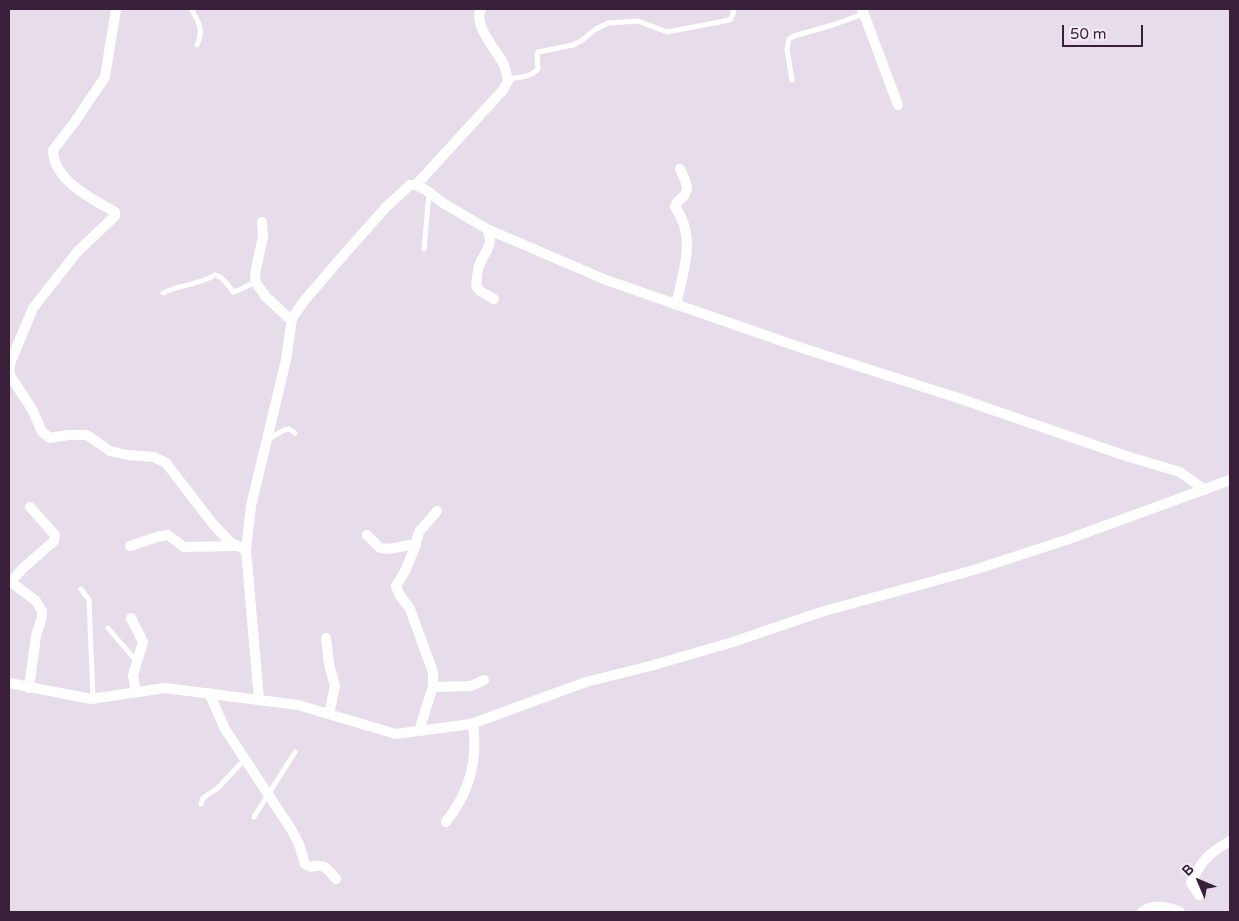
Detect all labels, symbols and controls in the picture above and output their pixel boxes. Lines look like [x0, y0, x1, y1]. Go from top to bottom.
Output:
scale bar [1064, 15, 1145, 47]
text: 50 m [1070, 25, 1107, 43]
north arrow [1174, 856, 1224, 906]
text: B [1179, 861, 1197, 879]

